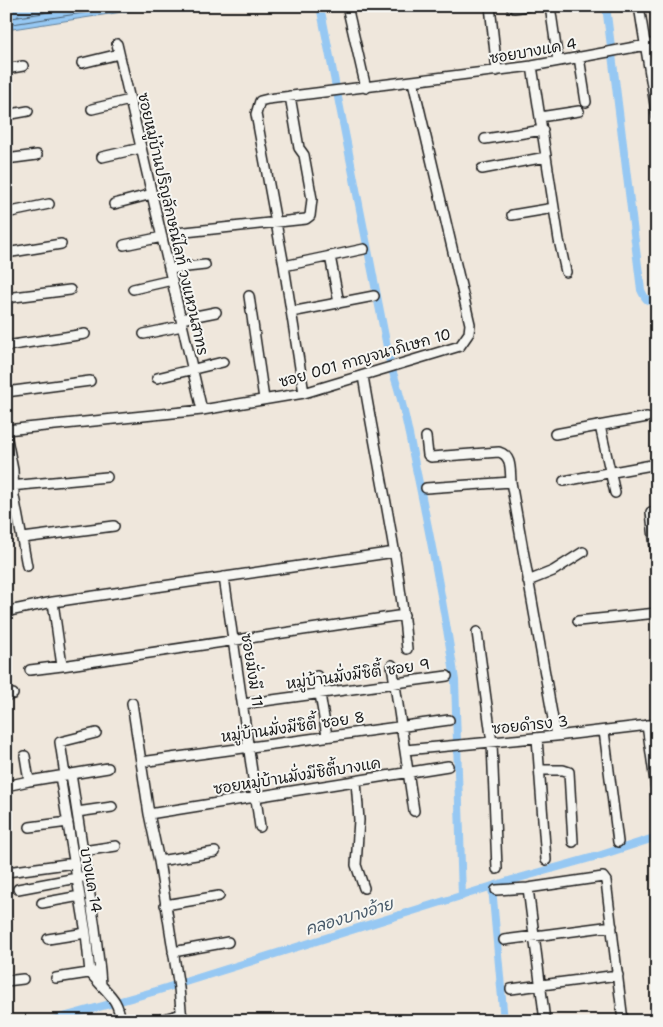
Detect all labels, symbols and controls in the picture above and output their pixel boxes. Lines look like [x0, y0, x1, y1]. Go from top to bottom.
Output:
street label: ซอยบางแค 4 [488, 33, 578, 69]
street label: ซอยหมู่บ้านปริญลักษณ์ไลท์ วงแหวนสาทร [132, 91, 213, 358]
street label: ซอย 001 กาญจนาภิเษก 10 [277, 324, 453, 392]
street label: ซอยมั่งมี 11 [236, 631, 271, 708]
street label: หมู่บ้านมั่งมีซิตี้ ซอย 9 [284, 650, 431, 695]
street label: หมู่บ้านมั่งมีซิตี้ ซอย 8 [219, 703, 366, 748]
street label: ซอยดำรง 3 [491, 711, 569, 739]
street label: ซอยหมู่บ้านมั่งมีซิตี้บางแค [211, 749, 382, 800]
street label: บางแค 14 [75, 846, 107, 914]
water label: คลองบางอ้าย [303, 893, 397, 940]

